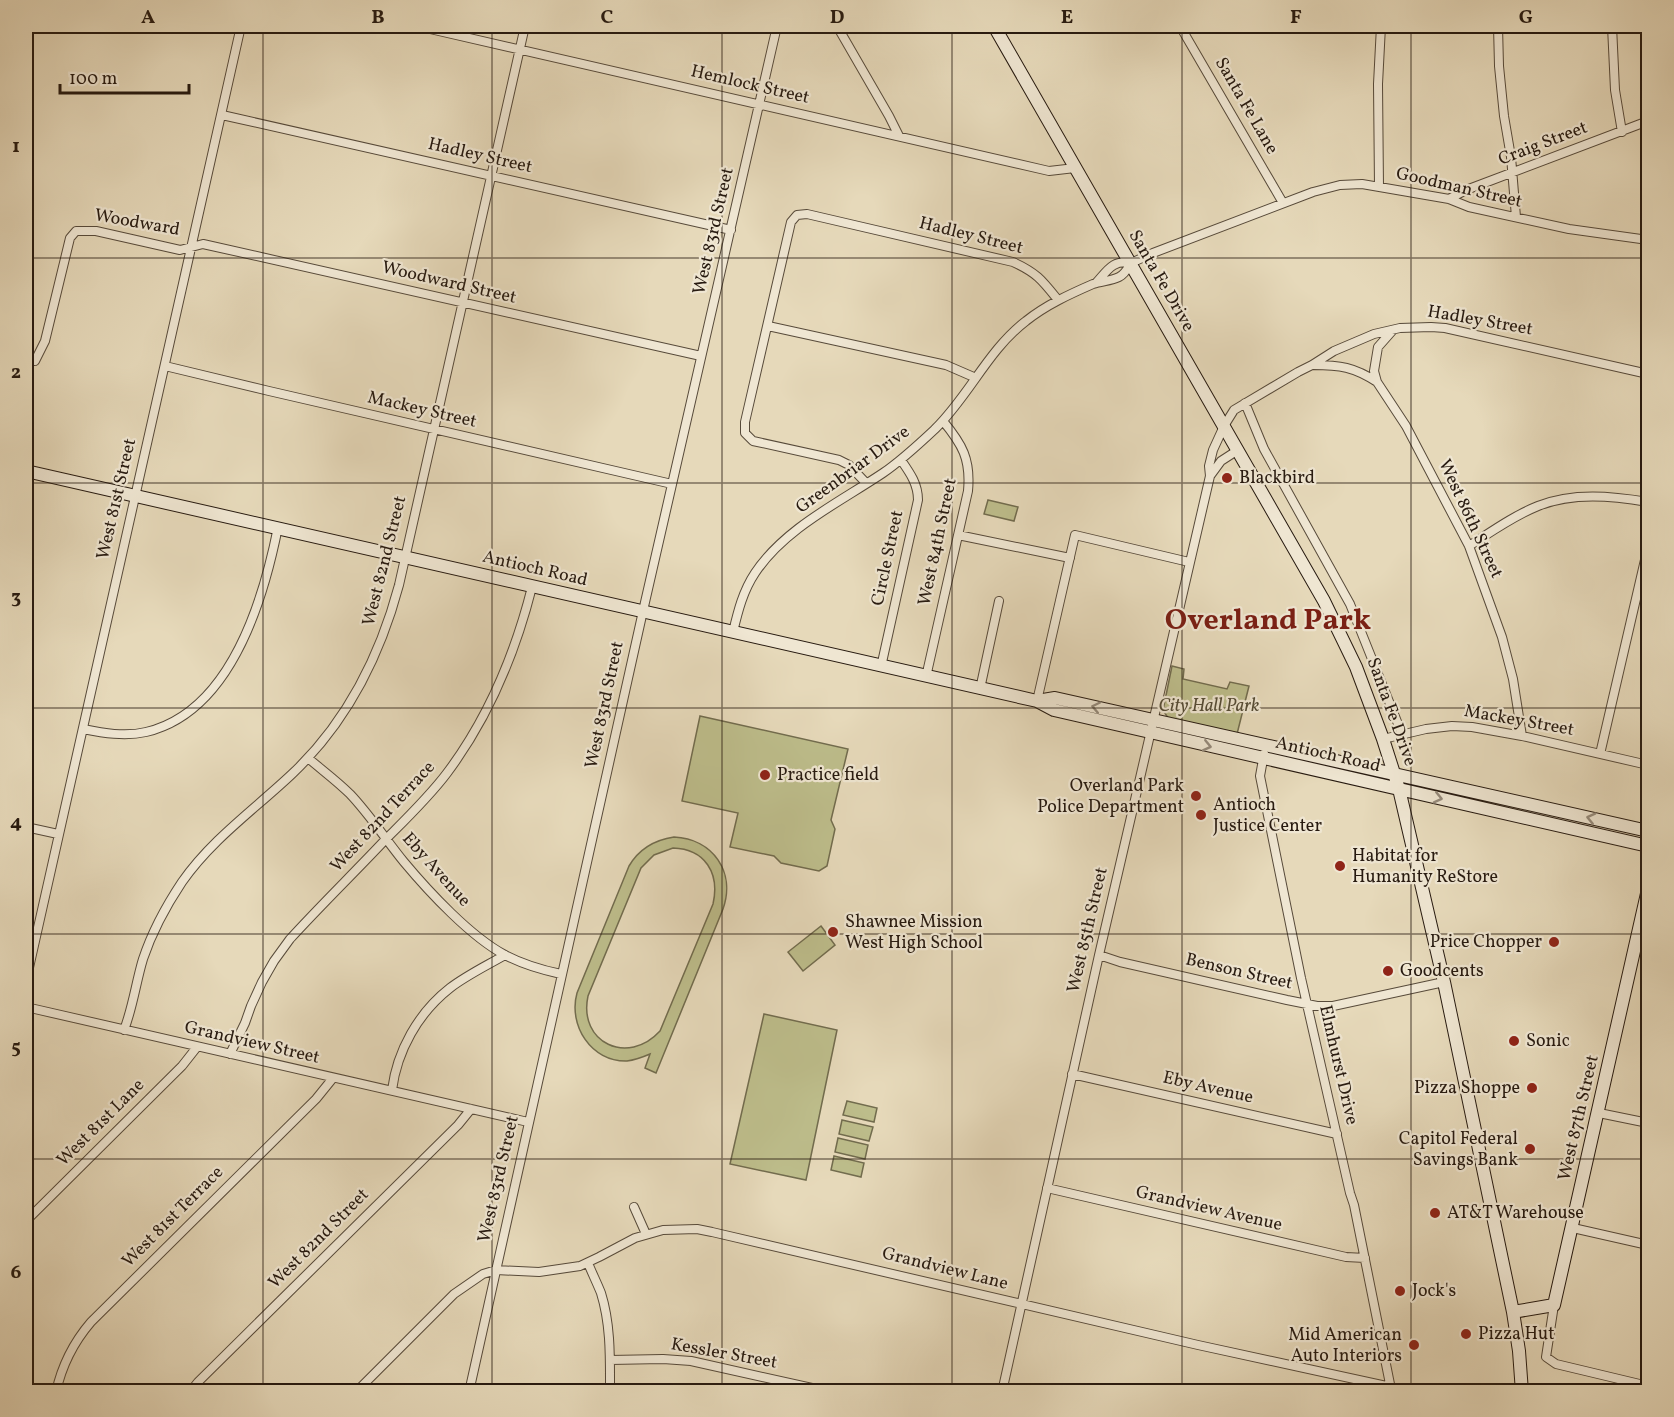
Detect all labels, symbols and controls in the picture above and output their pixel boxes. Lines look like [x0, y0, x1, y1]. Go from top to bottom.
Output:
text: A [141, 4, 155, 32]
text: B [371, 4, 385, 32]
text: C [601, 4, 614, 32]
text: D [830, 4, 844, 32]
text: E [1061, 4, 1073, 32]
text: F [1290, 4, 1302, 32]
text: G [1519, 4, 1533, 32]
street label: Santa Fe Lane [1208, 53, 1284, 159]
scale bar [60, 57, 189, 95]
street label: Hemlock Street [688, 59, 812, 111]
text: 100 m [69, 67, 118, 92]
street label: Craig Street [1495, 116, 1591, 172]
street label: Hadley Street [425, 132, 535, 180]
text: 1 [12, 133, 20, 161]
street label: Goodman Street [1393, 161, 1525, 215]
street label: West 83rd Street [687, 165, 741, 297]
street label: Woodward [92, 203, 182, 243]
street label: Hadley Street [916, 211, 1026, 261]
street label: Santa Fe Drive [1122, 225, 1200, 337]
street label: Woodward Street [379, 255, 519, 311]
street label: Hadley Street [1425, 299, 1535, 343]
text: 2 [11, 359, 21, 387]
street label: Mackey Street [365, 385, 479, 435]
street label: Greenbriar Drive [791, 420, 915, 520]
street label: West 81st Street [91, 436, 143, 562]
street label: West 86th Street [1431, 455, 1509, 583]
place label: Blackbird [1239, 466, 1315, 491]
marker: Blackbird [1220, 471, 1234, 485]
street label: West 84th Street [912, 476, 964, 608]
street label: West 82nd Street [357, 493, 413, 629]
street label: Circle Street [866, 508, 910, 608]
street label: Antioch Road [480, 545, 590, 593]
text: 3 [11, 584, 21, 612]
district label: Overland Park [1165, 600, 1371, 642]
street label: West 83rd Street [579, 639, 631, 771]
street label: Santa Fe Drive [1360, 654, 1422, 770]
park label: City Hall Park [1159, 694, 1259, 719]
street label: Mackey Street [1462, 699, 1576, 743]
one-way arrow [1091, 701, 1101, 714]
street label: Antioch Road [1273, 731, 1383, 779]
one-way arrow [1202, 738, 1212, 751]
street label: West 82nd Terrace [325, 756, 441, 878]
place label: Practice field [777, 763, 879, 788]
marker: Practice field [758, 768, 772, 782]
place label: Overland Park Police Department [1037, 774, 1184, 820]
marker: Overland Park Police Department [1189, 789, 1203, 803]
one-way arrow [1433, 791, 1443, 804]
place label: Antioch Justice Center [1213, 793, 1322, 839]
marker: Antioch Justice Center [1194, 808, 1208, 822]
text: 4 [10, 809, 22, 837]
one-way arrow [1587, 813, 1597, 826]
street label: Eby Avenue [396, 827, 476, 913]
place label: Habitat for Humanity ReStore [1352, 844, 1498, 890]
marker: Habitat for Humanity ReStore [1333, 859, 1347, 873]
street label: West 85th Street [1061, 865, 1115, 995]
place label: Shawnee Mission West High School [845, 910, 983, 956]
marker: Shawnee Mission West High School [826, 925, 840, 939]
place label: Price Chopper [1430, 930, 1542, 955]
marker: Price Chopper [1547, 935, 1561, 949]
street label: Benson Street [1183, 948, 1295, 996]
place label: Goodcents [1400, 959, 1484, 984]
marker: Goodcents [1381, 964, 1395, 978]
street label: Elmhurst Drive [1312, 1003, 1364, 1127]
street label: Grandview Street [182, 1015, 322, 1071]
place label: Sonic [1526, 1029, 1570, 1054]
text: 5 [11, 1034, 21, 1062]
marker: Sonic [1507, 1034, 1521, 1048]
street label: West 87th Street [1552, 1053, 1606, 1183]
street label: Eby Avenue [1160, 1065, 1256, 1111]
street label: West 81st Lane [52, 1074, 150, 1172]
place label: Pizza Shoppe [1414, 1076, 1520, 1101]
marker: Pizza Shoppe [1525, 1081, 1539, 1095]
street label: West 83rd Street [472, 1113, 526, 1245]
place label: Capitol Federal Savings Bank [1399, 1127, 1518, 1173]
marker: Capitol Federal Savings Bank [1523, 1142, 1537, 1156]
street label: West 81st Terrace [117, 1161, 229, 1273]
street label: Grandview Avenue [1133, 1180, 1285, 1238]
street label: West 82nd Street [263, 1183, 375, 1295]
place label: AT&T Warehouse [1447, 1201, 1584, 1226]
marker: AT&T Warehouse [1428, 1206, 1442, 1220]
street label: Grandview Lane [879, 1241, 1011, 1297]
text: 6 [11, 1259, 22, 1287]
place label: Jock's [1412, 1279, 1456, 1304]
marker: Jock's [1393, 1284, 1407, 1298]
place label: Pizza Hut [1478, 1322, 1555, 1347]
place label: Mid American Auto Interiors [1288, 1323, 1402, 1369]
marker: Pizza Hut [1459, 1327, 1473, 1341]
street label: Kessler Street [669, 1332, 779, 1376]
marker: Mid American Auto Interiors [1407, 1338, 1421, 1352]

